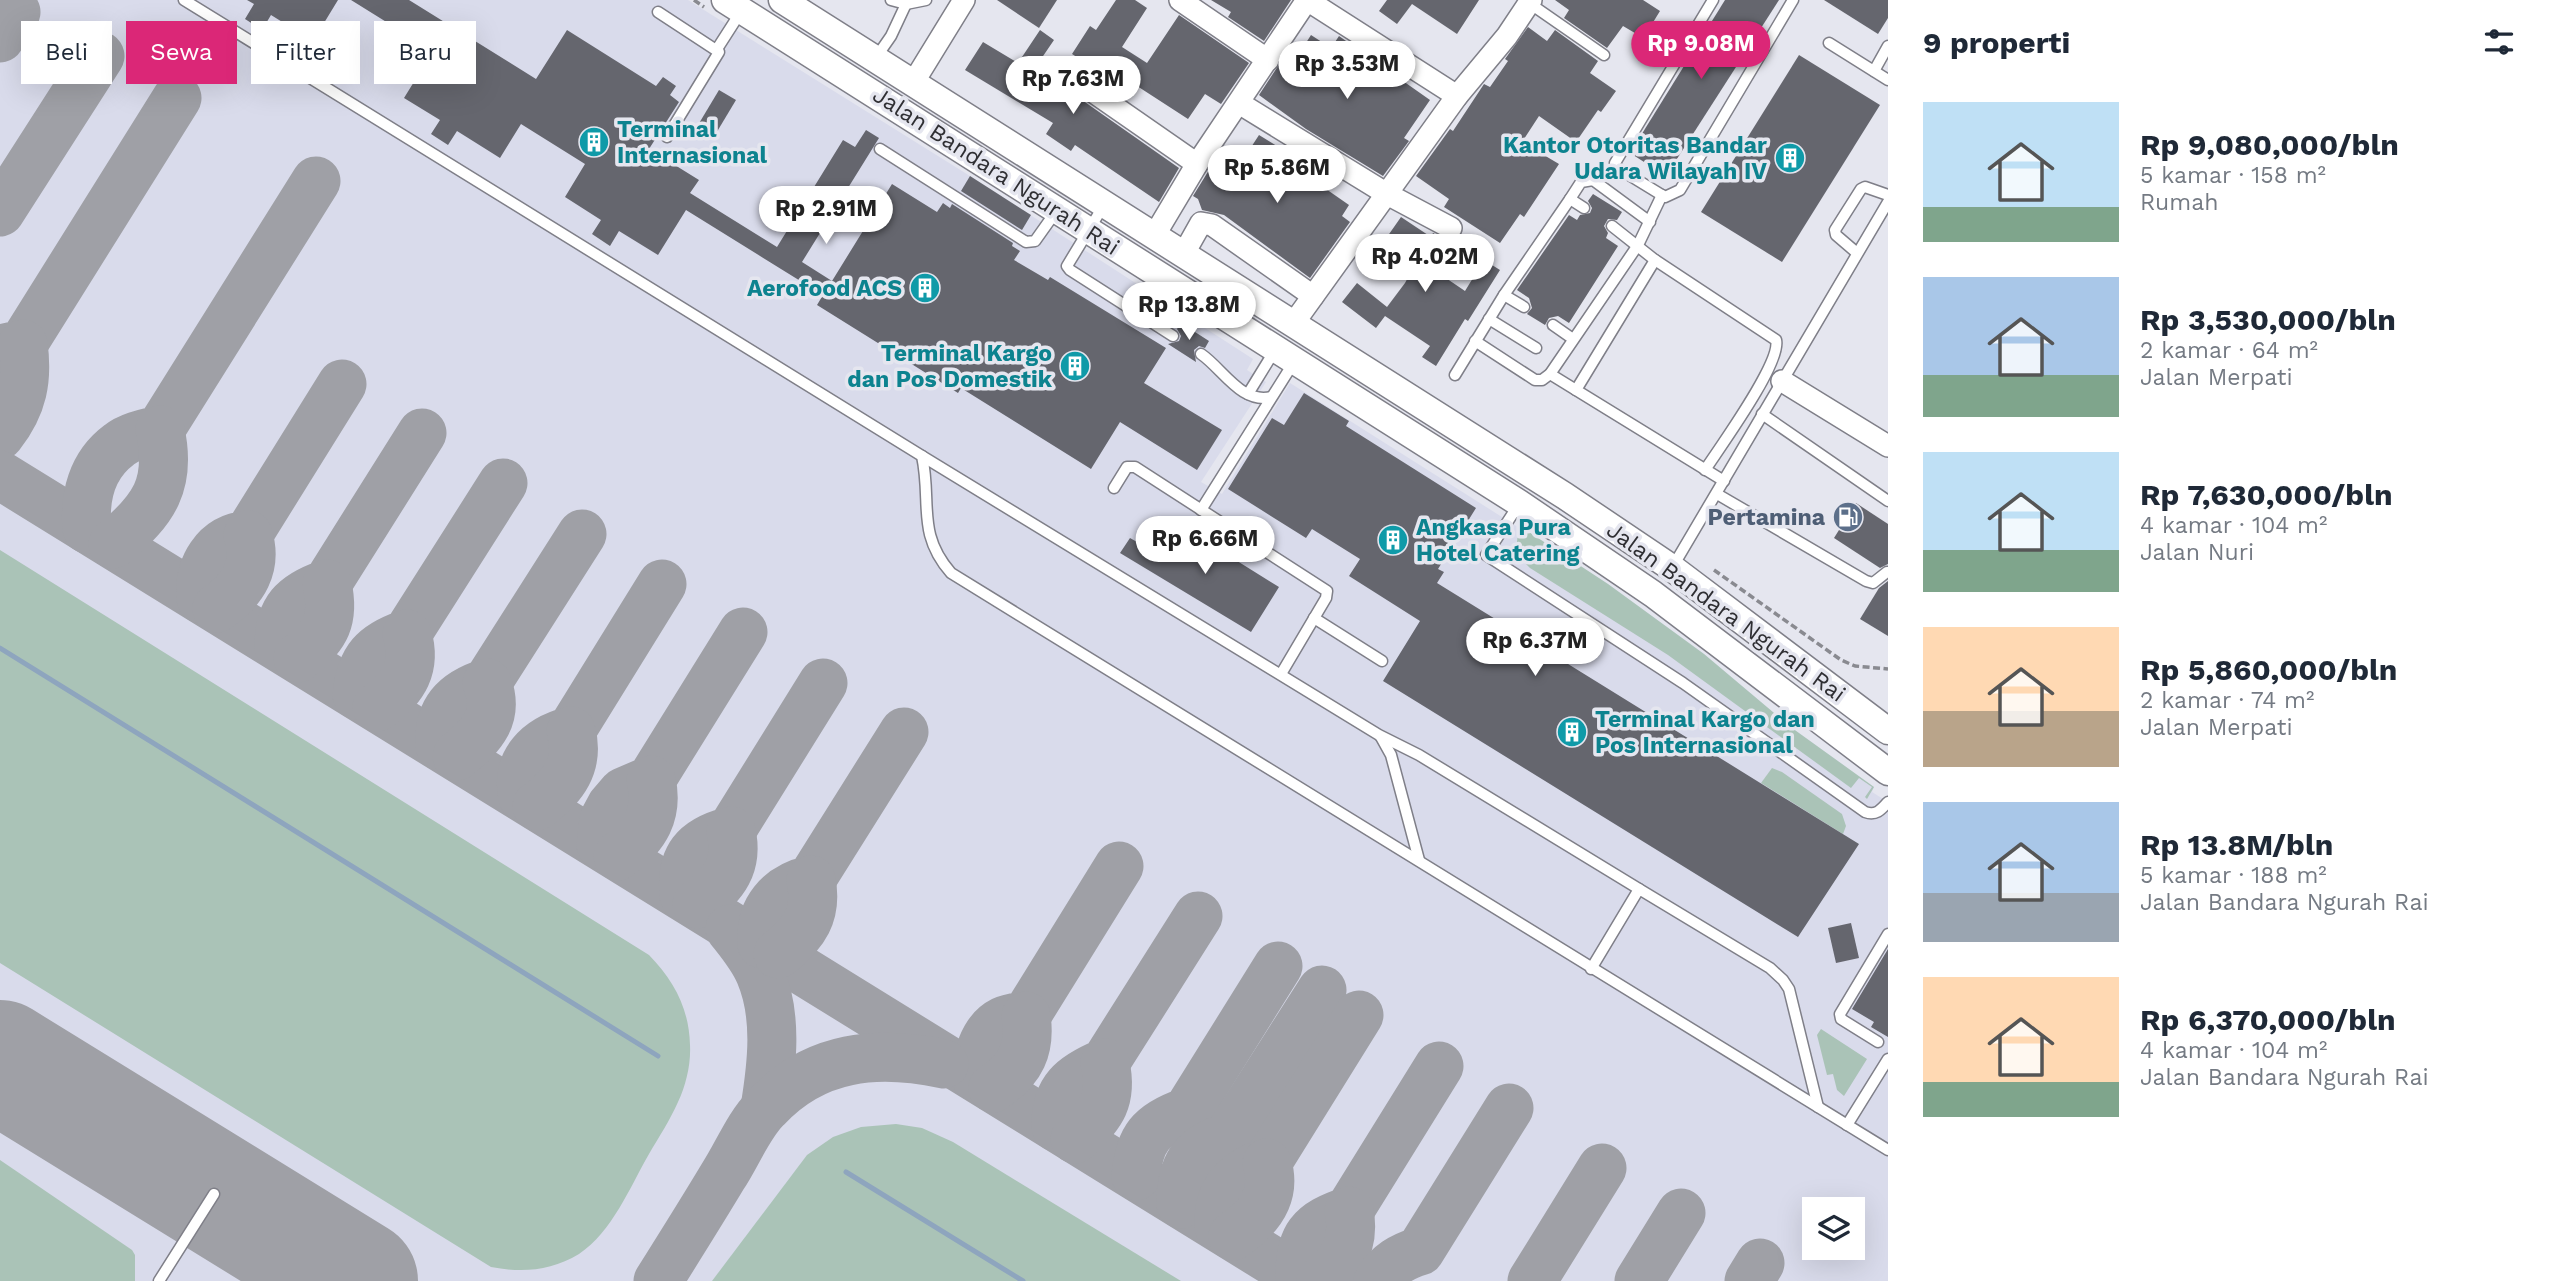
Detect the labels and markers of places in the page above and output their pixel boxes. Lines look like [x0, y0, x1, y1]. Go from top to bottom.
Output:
pin: Rp 9.08M [1629, 22, 1773, 81]
pin: Rp 3.53M [1275, 42, 1419, 101]
pin: Rp 7.63M [1001, 57, 1145, 116]
place label: Terminal Internasional [617, 116, 768, 169]
building icon: Terminal Internasional [577, 125, 611, 159]
place label: Kantor Otoritas Bandar Udara Wilayah IV [1503, 132, 1767, 185]
building icon: Kantor Otoritas Bandar Udara Wilayah IV [1773, 141, 1807, 175]
pin: Rp 5.86M [1205, 146, 1349, 205]
pin: Rp 2.91M [754, 187, 898, 246]
pin: Rp 4.02M [1353, 234, 1497, 294]
building icon: Aerofood ACS [908, 271, 942, 305]
place label: Aerofood ACS [747, 275, 902, 302]
pin: Rp 13.8M [1117, 282, 1261, 342]
place label: Terminal Kargo dan Pos Domestik [847, 340, 1053, 393]
building icon: Terminal Kargo dan Pos Domestik [1058, 349, 1092, 383]
fuel station icon: Pertamina [1831, 500, 1865, 534]
place label: Pertamina [1708, 504, 1826, 531]
place label: Angkasa Pura Hotel Catering [1416, 514, 1580, 567]
pin: Rp 6.66M [1133, 516, 1277, 576]
building icon: Angkasa Pura Hotel Catering [1376, 523, 1410, 557]
pin: Rp 6.37M [1463, 618, 1607, 678]
place label: Terminal Kargo dan Pos Internasional [1595, 706, 1815, 759]
building icon: Terminal Kargo dan Pos Internasional [1555, 715, 1589, 749]

